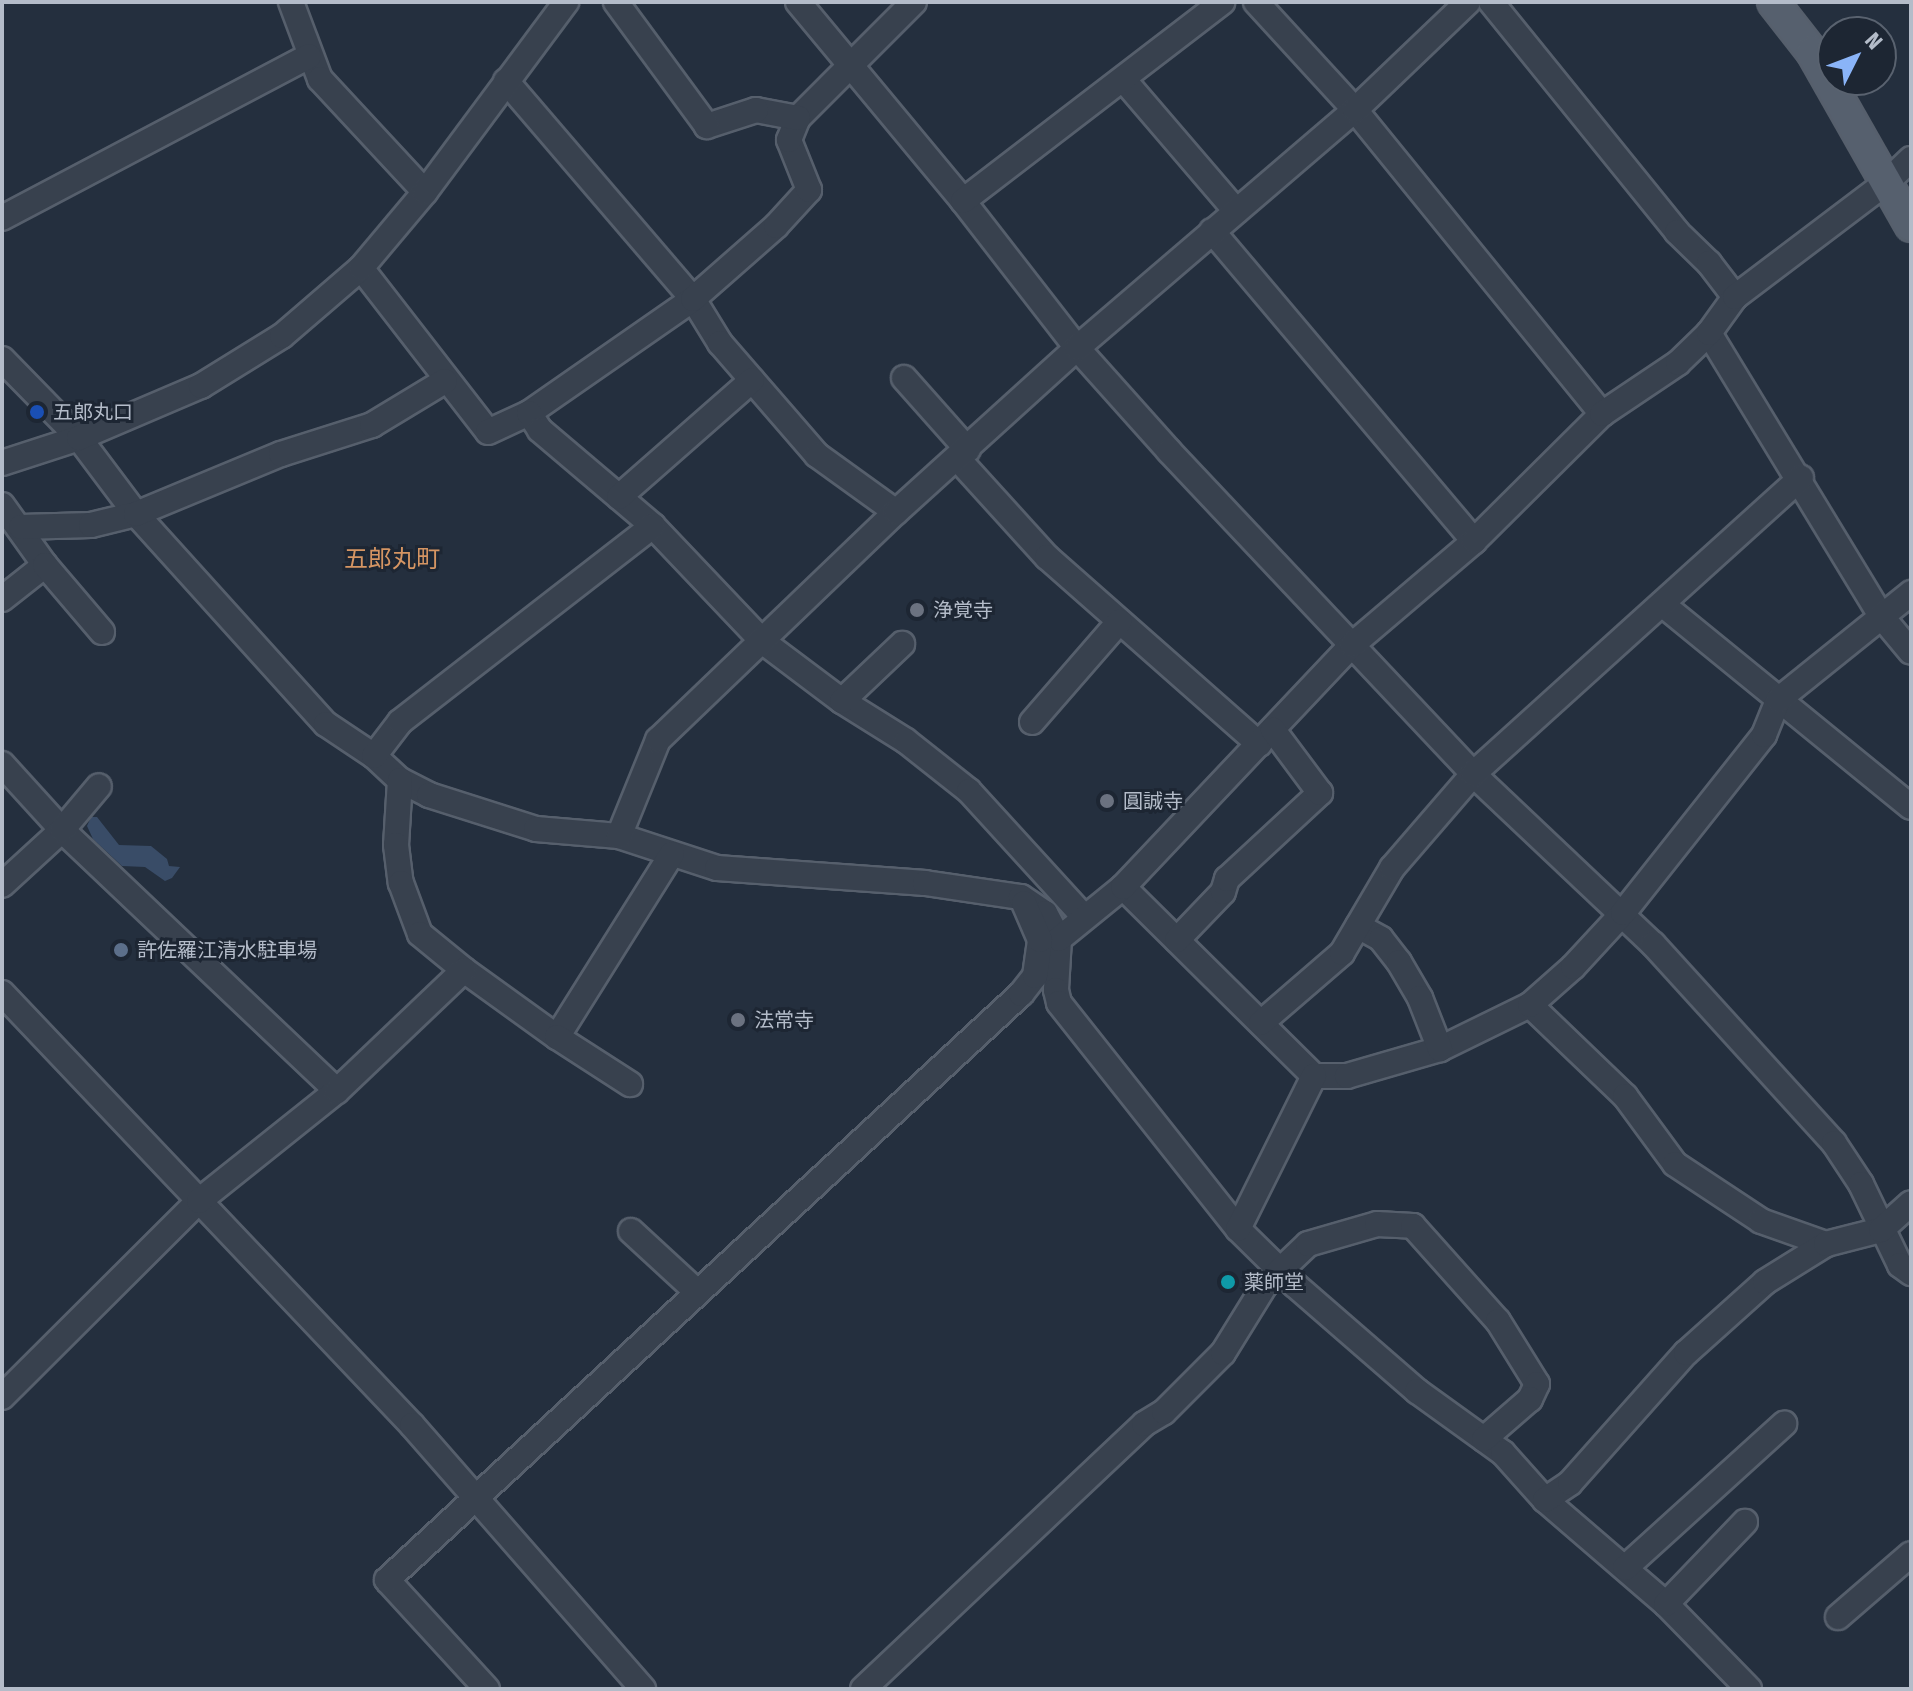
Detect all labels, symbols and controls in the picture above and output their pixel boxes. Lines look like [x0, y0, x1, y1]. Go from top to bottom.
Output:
north arrow [1817, 16, 1897, 96]
text: N [1859, 27, 1888, 55]
place label: 五郎丸口 [53, 400, 133, 424]
marker: 五郎丸口 [28, 403, 46, 421]
district label: 五郎丸町 [344, 546, 440, 574]
place label: 浄覚寺 [933, 598, 993, 622]
marker: 浄覚寺 [908, 601, 926, 619]
place label: 圓誠寺 [1123, 789, 1183, 813]
marker: 圓誠寺 [1098, 792, 1116, 810]
place label: 許佐羅江清水駐車場 [137, 938, 317, 962]
marker: 許佐羅江清水駐車場 [112, 941, 130, 959]
place label: 法常寺 [754, 1008, 814, 1032]
marker: 法常寺 [729, 1011, 747, 1029]
place label: 薬師堂 [1244, 1270, 1304, 1294]
marker: 薬師堂 [1219, 1273, 1237, 1291]

